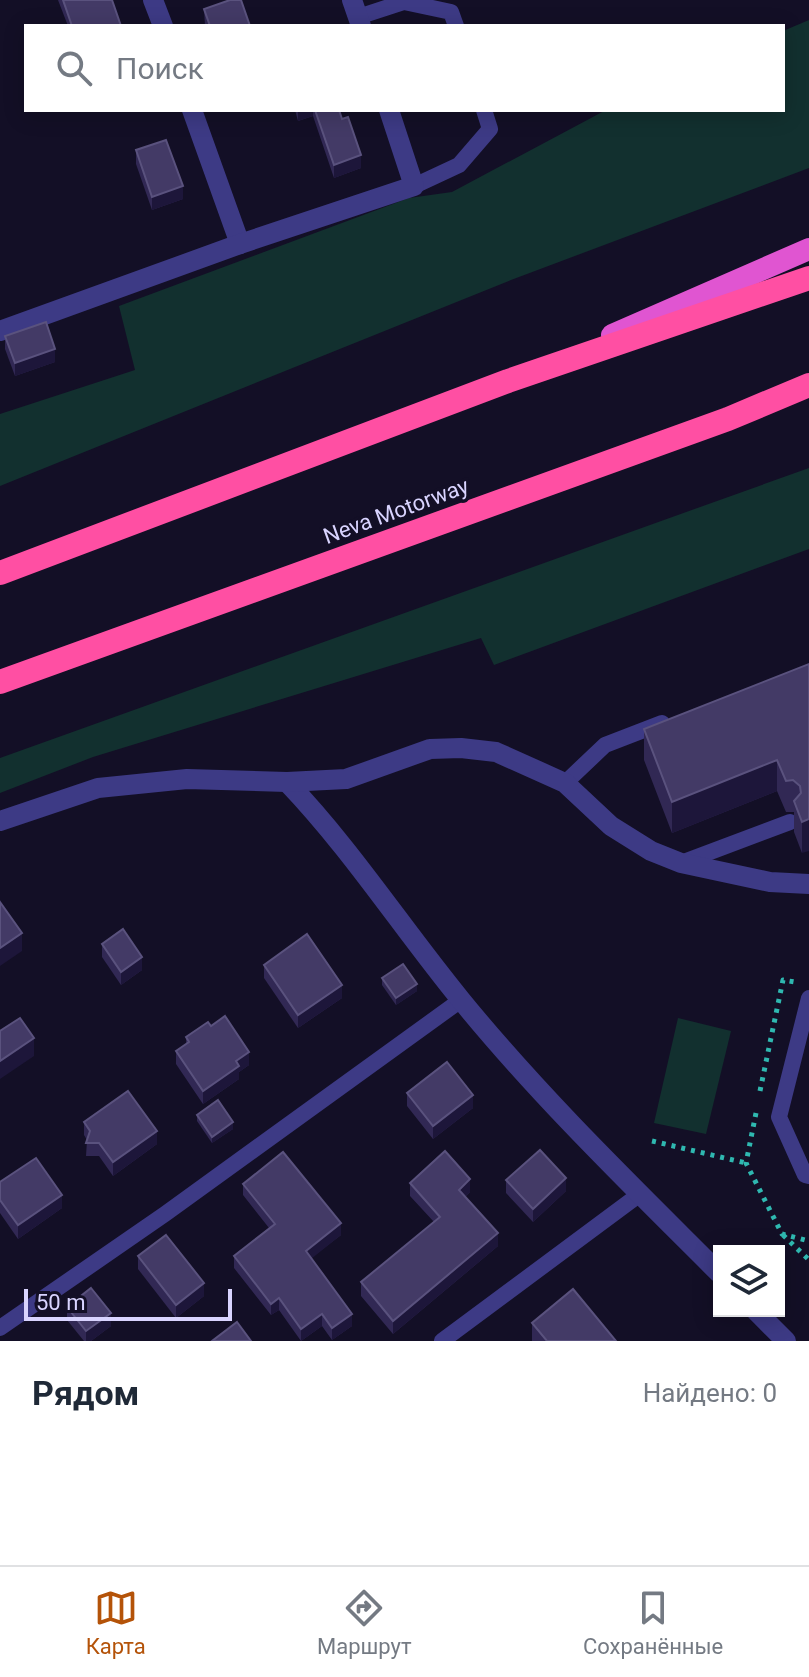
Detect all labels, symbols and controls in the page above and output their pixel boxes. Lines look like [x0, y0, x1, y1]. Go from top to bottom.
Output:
search box [24, 24, 785, 112]
icon: search [52, 46, 96, 90]
text: Поиск [116, 51, 204, 86]
street label: Neva Motorway [320, 473, 473, 549]
map controls [713, 1245, 785, 1317]
button: layers [713, 1245, 785, 1317]
scale bar [24, 1285, 232, 1321]
text: 50 m [36, 1290, 85, 1315]
text: Рядом [32, 1373, 139, 1413]
text: Найдено: 0 [643, 1378, 777, 1408]
tab: Карта [86, 1586, 146, 1659]
tab: Маршрут [317, 1586, 412, 1659]
tab: Сохранённые [583, 1586, 723, 1659]

